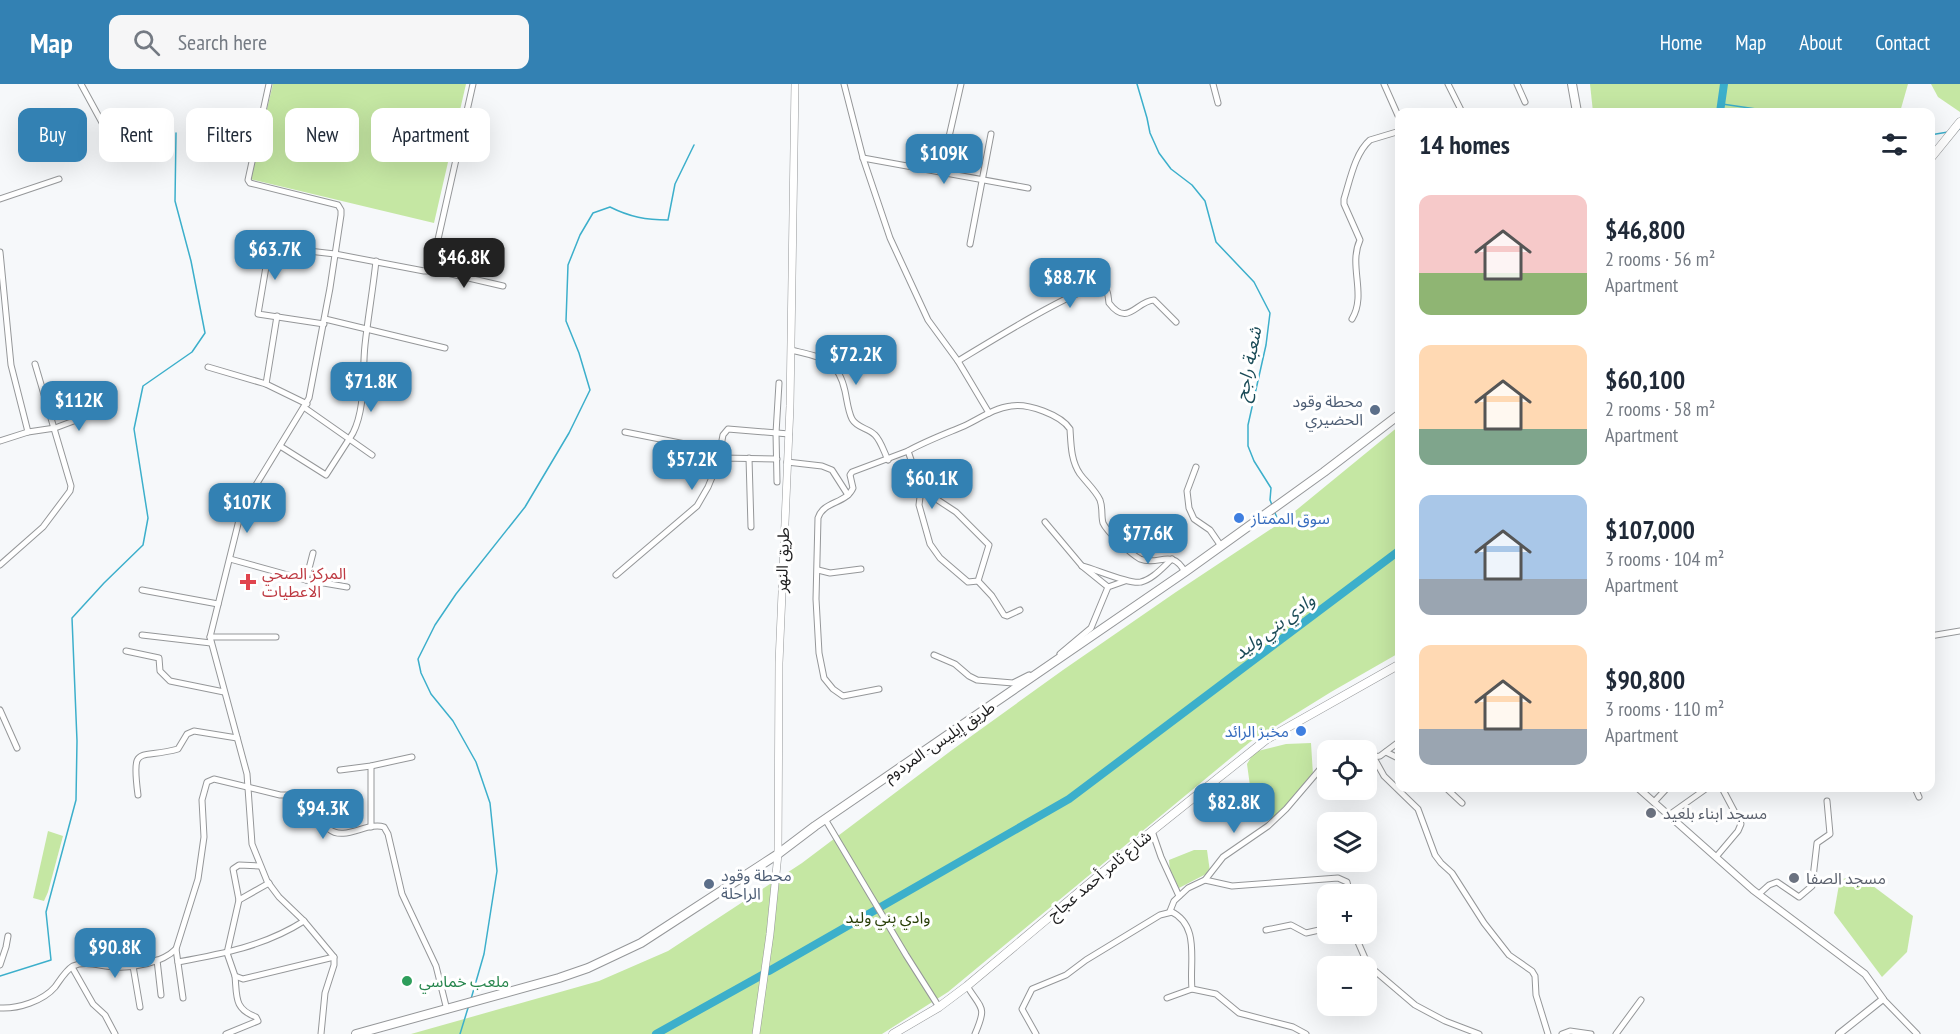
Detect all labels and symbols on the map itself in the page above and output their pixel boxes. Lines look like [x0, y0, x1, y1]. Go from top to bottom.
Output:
pin: $109K [902, 134, 986, 185]
pin: $63.7K [226, 230, 324, 281]
pin: $46.8K [415, 238, 513, 289]
pin: $88.7K [1021, 258, 1119, 309]
water label: شعبة راجح [1229, 324, 1270, 405]
pin: $72.2K [807, 335, 905, 386]
pin: $71.8K [322, 362, 420, 413]
pin: $112K [37, 381, 121, 432]
place label: محطة وقود الحضيري [1292, 391, 1363, 432]
marker: محطة وقود الحضيري [1368, 403, 1382, 417]
pin: $57.2K [643, 440, 741, 491]
pin: $60.1K [883, 459, 981, 510]
pin: $107K [205, 483, 289, 534]
place label: سوق الممتاز [1250, 508, 1330, 528]
marker: سوق الممتاز [1232, 511, 1246, 525]
pin: $77.6K [1099, 514, 1197, 565]
street label: طريق النهر [771, 527, 794, 594]
place label: المركز الصحي الاعطيات [262, 563, 346, 601]
marker: المركز الصحي الاعطيات [239, 573, 257, 591]
water label: وادي بني وليد [1229, 588, 1321, 666]
street label: طريق إيليس- المردوم [880, 696, 1000, 788]
place label: مخبز الرائد [1225, 721, 1289, 741]
marker: مخبز الرائد [1294, 724, 1308, 738]
pin: $82.8K [1185, 783, 1283, 834]
pin: $94.3K [274, 789, 372, 840]
place label: مسجد ابناء بلعيد [1663, 803, 1767, 823]
marker: مسجد ابناء بلعيد [1644, 806, 1658, 820]
street label: شارع ثامر أحمد عجاج [1043, 826, 1157, 927]
place label: محطة وقود الراحلة [721, 865, 792, 903]
place label: مسجد الصفا [1806, 868, 1886, 888]
marker: مسجد الصفا [1787, 871, 1801, 885]
marker: محطة وقود الراحلة [702, 877, 716, 891]
park label: وادي بني وليد [846, 907, 930, 930]
pin: $90.8K [66, 928, 164, 979]
place label: ملعب خماسي [419, 971, 509, 994]
marker: ملعب خماسي [400, 974, 414, 988]

